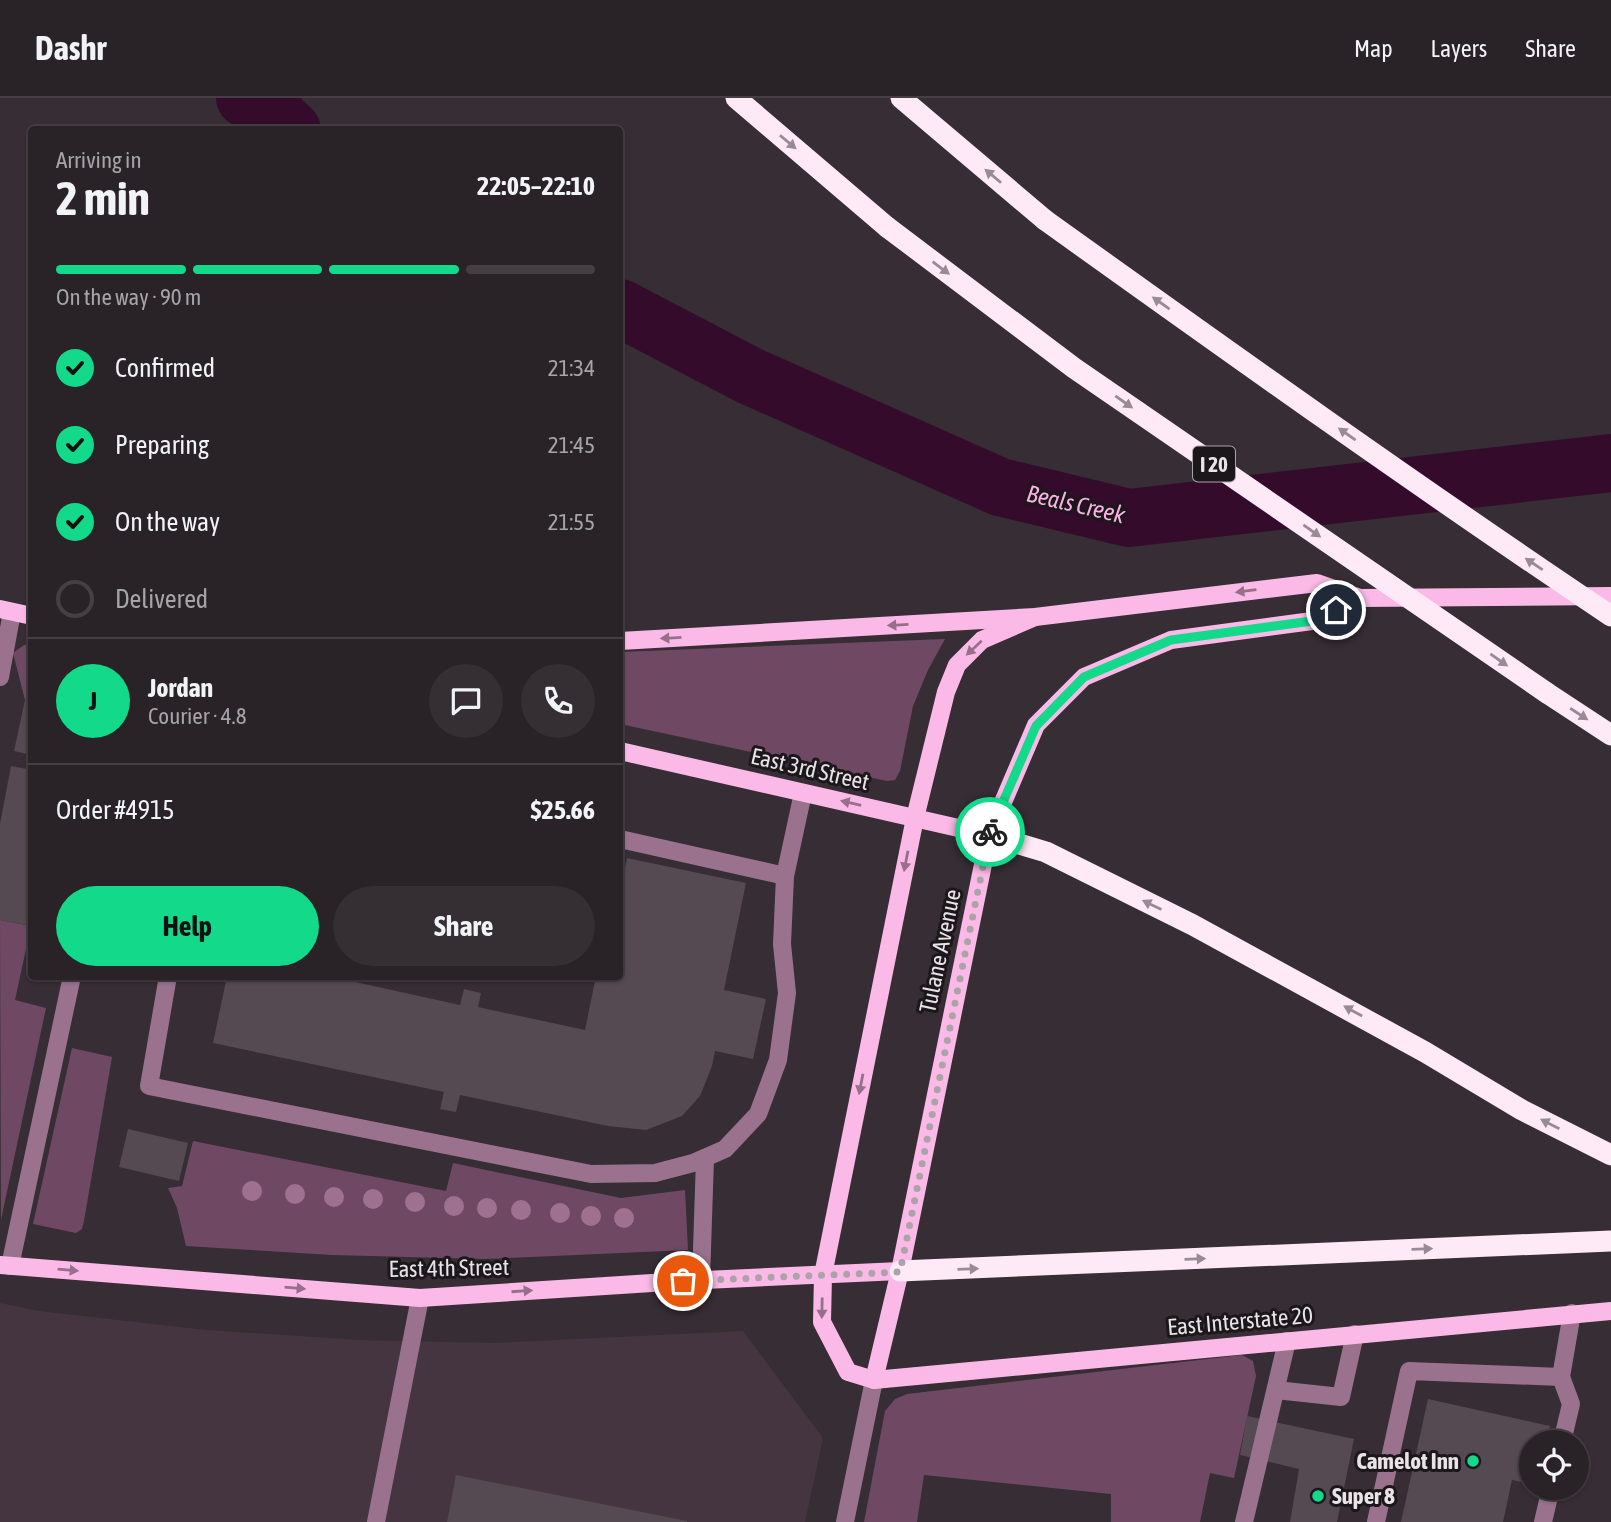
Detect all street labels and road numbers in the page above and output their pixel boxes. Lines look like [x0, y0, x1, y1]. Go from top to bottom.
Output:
road number: I 20 [1193, 446, 1235, 482]
street label: East 3rd Street [748, 743, 872, 795]
street label: Tulane Avenue [914, 887, 966, 1015]
street label: East 4th Street [388, 1254, 510, 1282]
street label: East Interstate 20 [1166, 1302, 1314, 1340]

